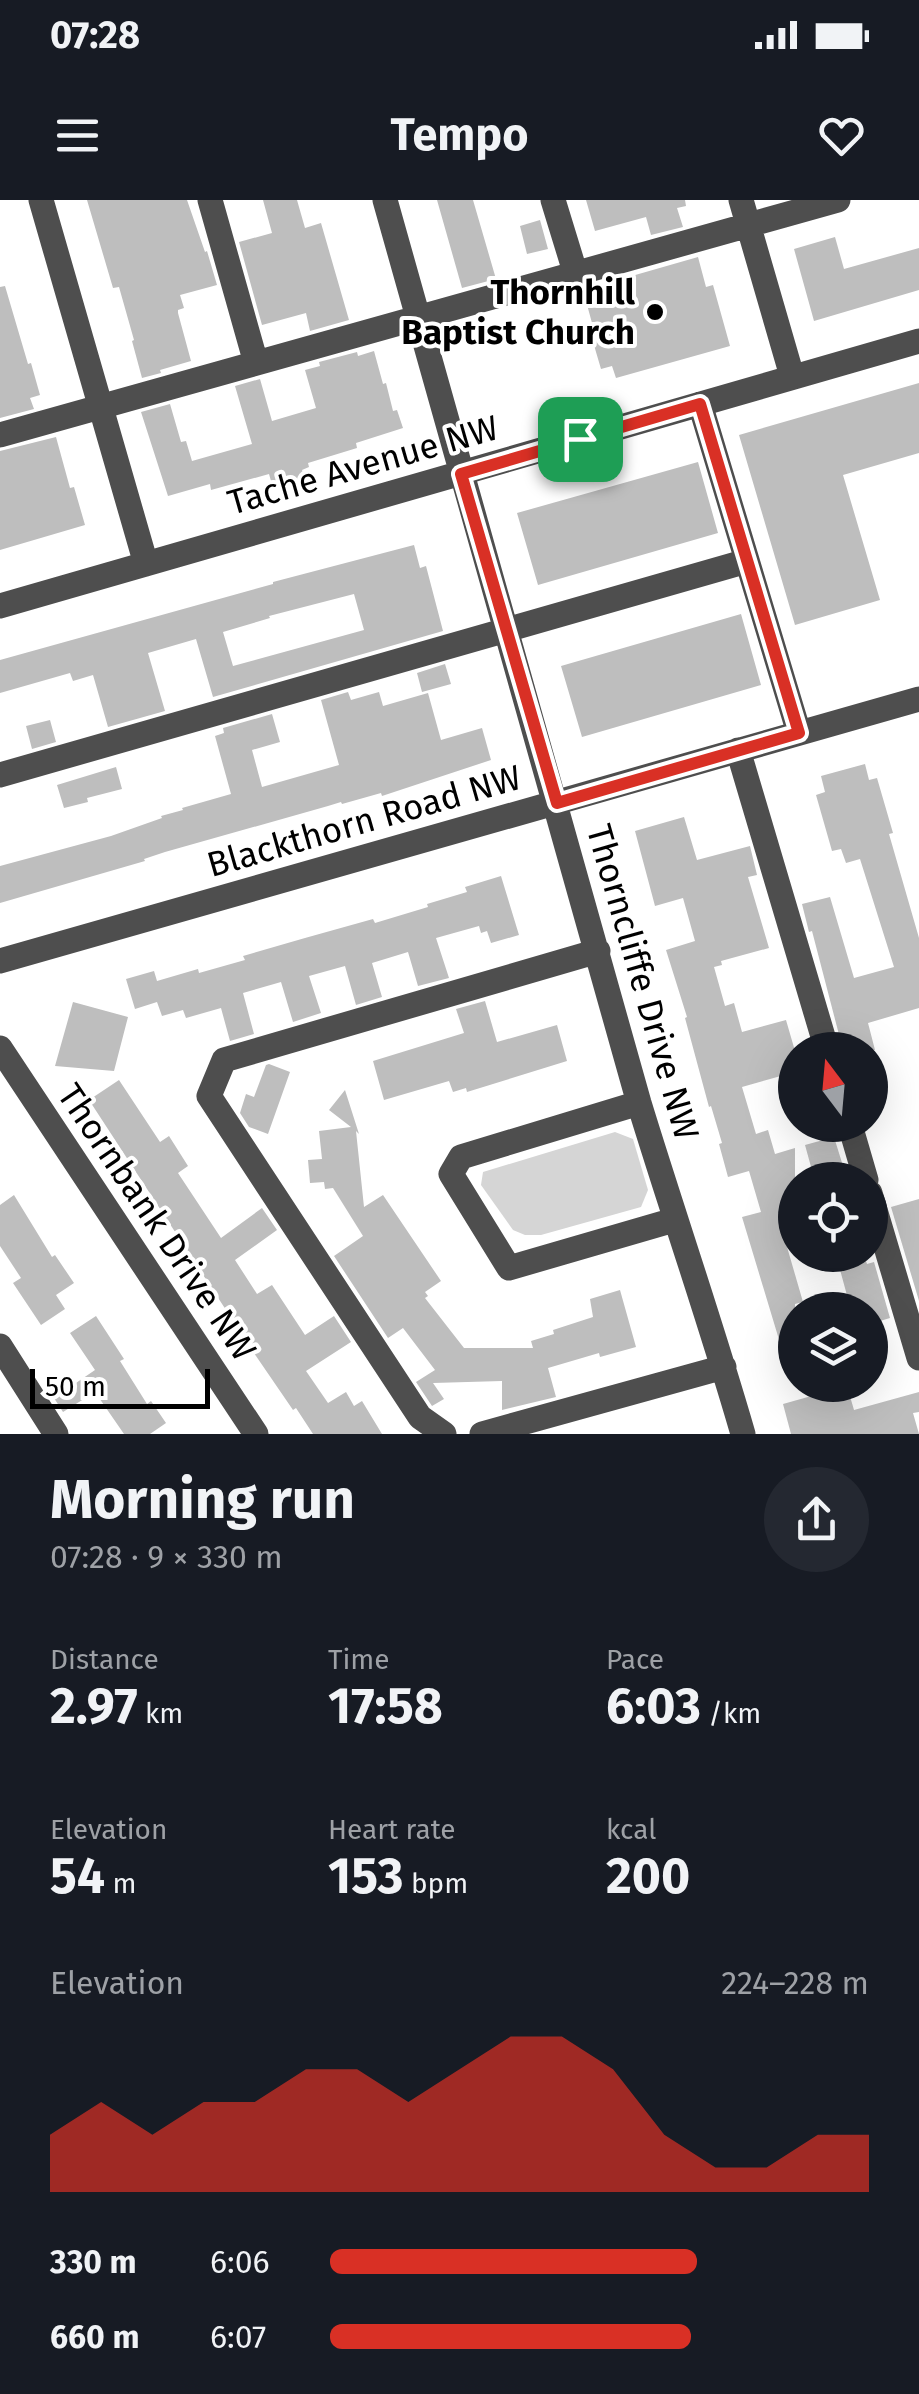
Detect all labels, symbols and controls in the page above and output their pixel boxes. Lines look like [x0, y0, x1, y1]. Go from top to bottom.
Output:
text: 07:28 [50, 12, 140, 58]
icon: menu [50, 108, 105, 163]
text: Tempo [391, 108, 528, 162]
icon: heart [814, 108, 869, 163]
place label: Thornhill Baptist Church [401, 271, 636, 353]
marker: Thornhill Baptist Church [644, 301, 666, 323]
pin [538, 397, 623, 482]
street label: Tache Avenue NW [223, 406, 503, 524]
icon: arrive [553, 412, 608, 467]
street label: Blackthorn Road NW [202, 756, 526, 886]
street label: Thorncliffe Drive NW [578, 820, 708, 1144]
north arrow [778, 1032, 888, 1142]
map controls [778, 1032, 888, 1402]
street label: Thornbank Drive NW [49, 1076, 265, 1368]
button: locate [778, 1162, 888, 1272]
button: layers [778, 1292, 888, 1402]
scale bar [30, 1364, 210, 1408]
text: 50 m [45, 1370, 106, 1403]
text: Morning run [50, 1467, 355, 1533]
button: share [764, 1467, 869, 1572]
text: 07:28 · 9 × 330 m [50, 1538, 283, 1576]
text: Distance [50, 1643, 159, 1676]
text: Time [328, 1643, 390, 1676]
text: Pace [606, 1643, 664, 1676]
text: 2.97 [50, 1676, 138, 1736]
text: 17:58 [328, 1676, 443, 1736]
text: 6:03 [606, 1676, 701, 1736]
text: km [138, 1697, 183, 1730]
text: /km [701, 1697, 761, 1730]
text: Elevation [50, 1813, 167, 1846]
text: Heart rate [328, 1813, 456, 1846]
text: kcal [606, 1813, 656, 1846]
text: 54 [50, 1846, 105, 1906]
text: 153 [328, 1846, 404, 1906]
text: 200 [606, 1846, 690, 1906]
text: m [105, 1867, 136, 1900]
text: bpm [404, 1867, 468, 1900]
text: Elevation [50, 1964, 184, 2002]
text: 224–228 m [721, 1964, 869, 2002]
text: 330 m [50, 2243, 137, 2281]
text: 6:06 [210, 2243, 270, 2281]
text: 660 m [50, 2318, 139, 2356]
text: 6:07 [210, 2318, 266, 2356]

